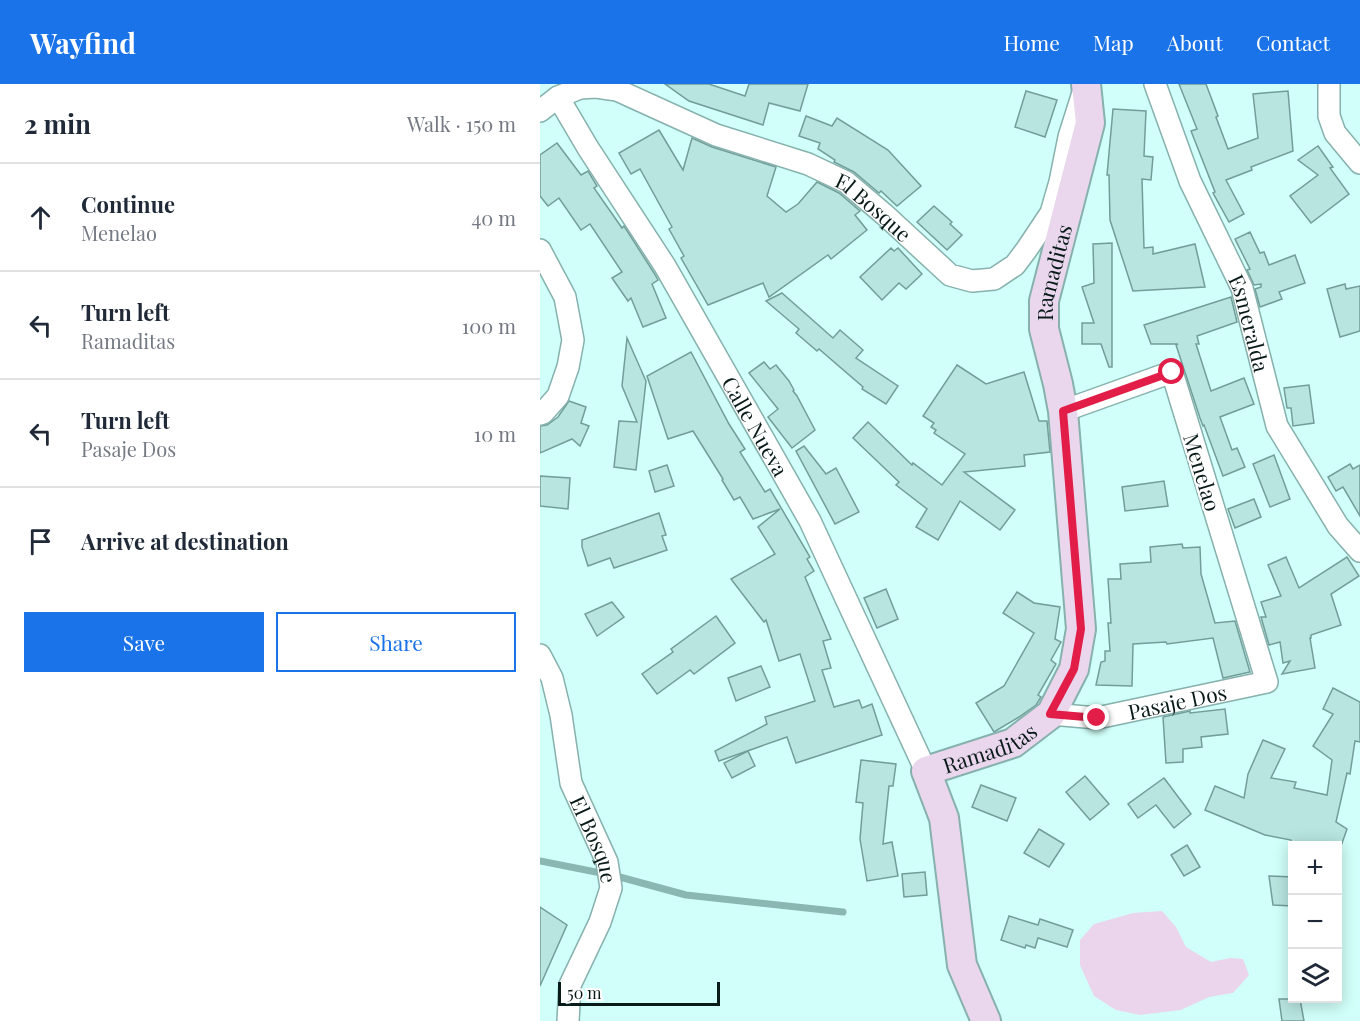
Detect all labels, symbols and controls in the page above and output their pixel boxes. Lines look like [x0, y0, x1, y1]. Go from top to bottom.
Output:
text: Wayfind [30, 24, 136, 61]
text: Home [1004, 28, 1060, 56]
text: Map [1093, 28, 1134, 56]
text: About [1167, 28, 1223, 56]
text: Contact [1256, 28, 1330, 56]
text: 2 min [24, 106, 91, 141]
text: Walk · 150 m [407, 110, 516, 137]
street label: El Bosque [831, 165, 918, 247]
text: Continue [81, 189, 175, 219]
icon: ahead [24, 201, 57, 234]
text: 40 m [471, 204, 516, 231]
text: Menelao [81, 219, 157, 246]
street label: Ramaditas [1030, 221, 1077, 321]
street label: Esmeralda [1223, 269, 1277, 375]
text: Turn left [81, 297, 170, 327]
icon: left [24, 309, 57, 342]
text: 100 m [462, 312, 516, 339]
text: Ramaditas [81, 327, 175, 354]
route start [1158, 358, 1184, 384]
street label: Calle Nueva [716, 371, 796, 481]
text: Turn left [81, 405, 170, 435]
icon: left [24, 417, 57, 450]
text: 10 m [474, 420, 516, 447]
street label: Menelao [1178, 430, 1228, 514]
text: Pasaje Dos [81, 435, 176, 462]
icon: arrive [24, 525, 57, 558]
text: Arrive at destination [81, 526, 289, 556]
button: Save [24, 612, 264, 672]
button: Share [276, 612, 516, 672]
street label: Pasaje Dos [1125, 677, 1229, 725]
route end [1083, 704, 1109, 730]
street label: Ramaditas [939, 716, 1042, 779]
street label: El Bosque [564, 791, 624, 885]
map controls [1288, 841, 1342, 1003]
button: + [1288, 841, 1342, 895]
button: − [1288, 895, 1342, 949]
button: layers [1288, 949, 1342, 1003]
scale bar [558, 979, 720, 1006]
text: 50 m [567, 982, 601, 1003]

